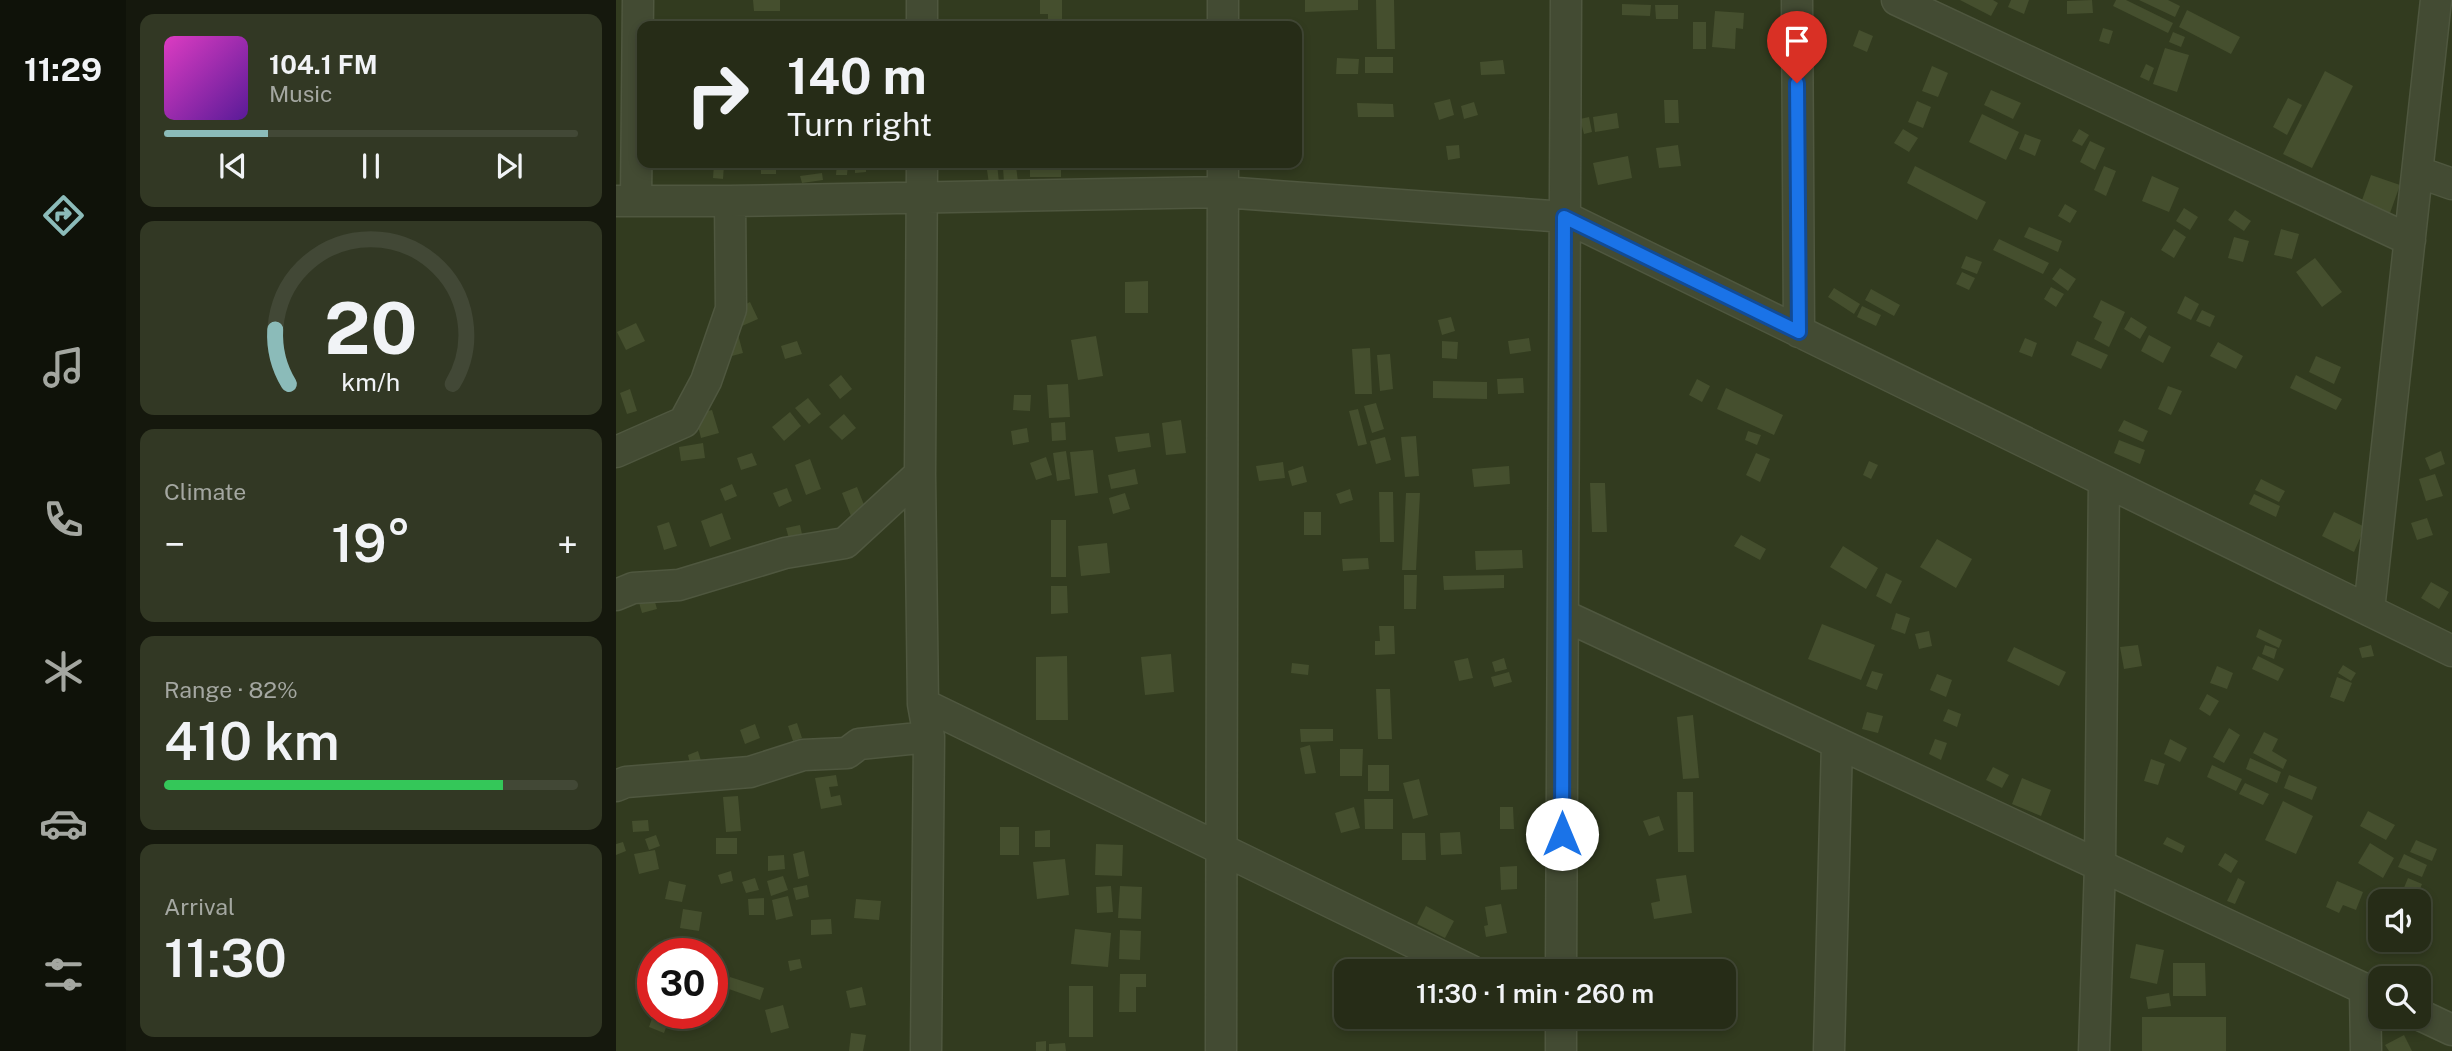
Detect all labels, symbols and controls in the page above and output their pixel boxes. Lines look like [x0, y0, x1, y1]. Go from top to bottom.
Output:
pin [1767, 11, 1827, 83]
icon: arrive [1778, 22, 1816, 60]
text: 140 m [787, 47, 927, 105]
text: 104.1 FM [269, 49, 378, 80]
icon: right [672, 49, 763, 140]
text: 11:29 [24, 51, 102, 88]
text: Music [269, 80, 333, 107]
text: Turn right [787, 106, 932, 143]
icon: previous [214, 147, 252, 185]
icon: pause [352, 147, 390, 185]
icon: next [490, 147, 528, 185]
icon: directions [39, 191, 88, 240]
text: 20 [324, 286, 418, 371]
icon: music [39, 343, 88, 392]
text: km/h [342, 367, 400, 397]
text: Climate [164, 478, 246, 505]
icon: phone [39, 495, 88, 544]
text: 19° [331, 513, 411, 574]
text: − [164, 522, 185, 567]
text: + [557, 522, 578, 567]
icon: climate [39, 647, 88, 696]
text: Range · 82% [164, 676, 298, 703]
text: 410 km [164, 711, 340, 772]
position arrow [1525, 797, 1599, 871]
icon: car [39, 799, 88, 848]
map controls [2368, 889, 2431, 1029]
button: sound [2368, 889, 2431, 952]
text: Arrival [164, 893, 235, 920]
text: 11:30 [164, 928, 287, 989]
speed limit sign: 30 [637, 938, 728, 1029]
icon: filters [39, 950, 88, 999]
button: search [2368, 966, 2431, 1029]
text: 11:30 · 1 min · 260 m [1416, 978, 1654, 1009]

